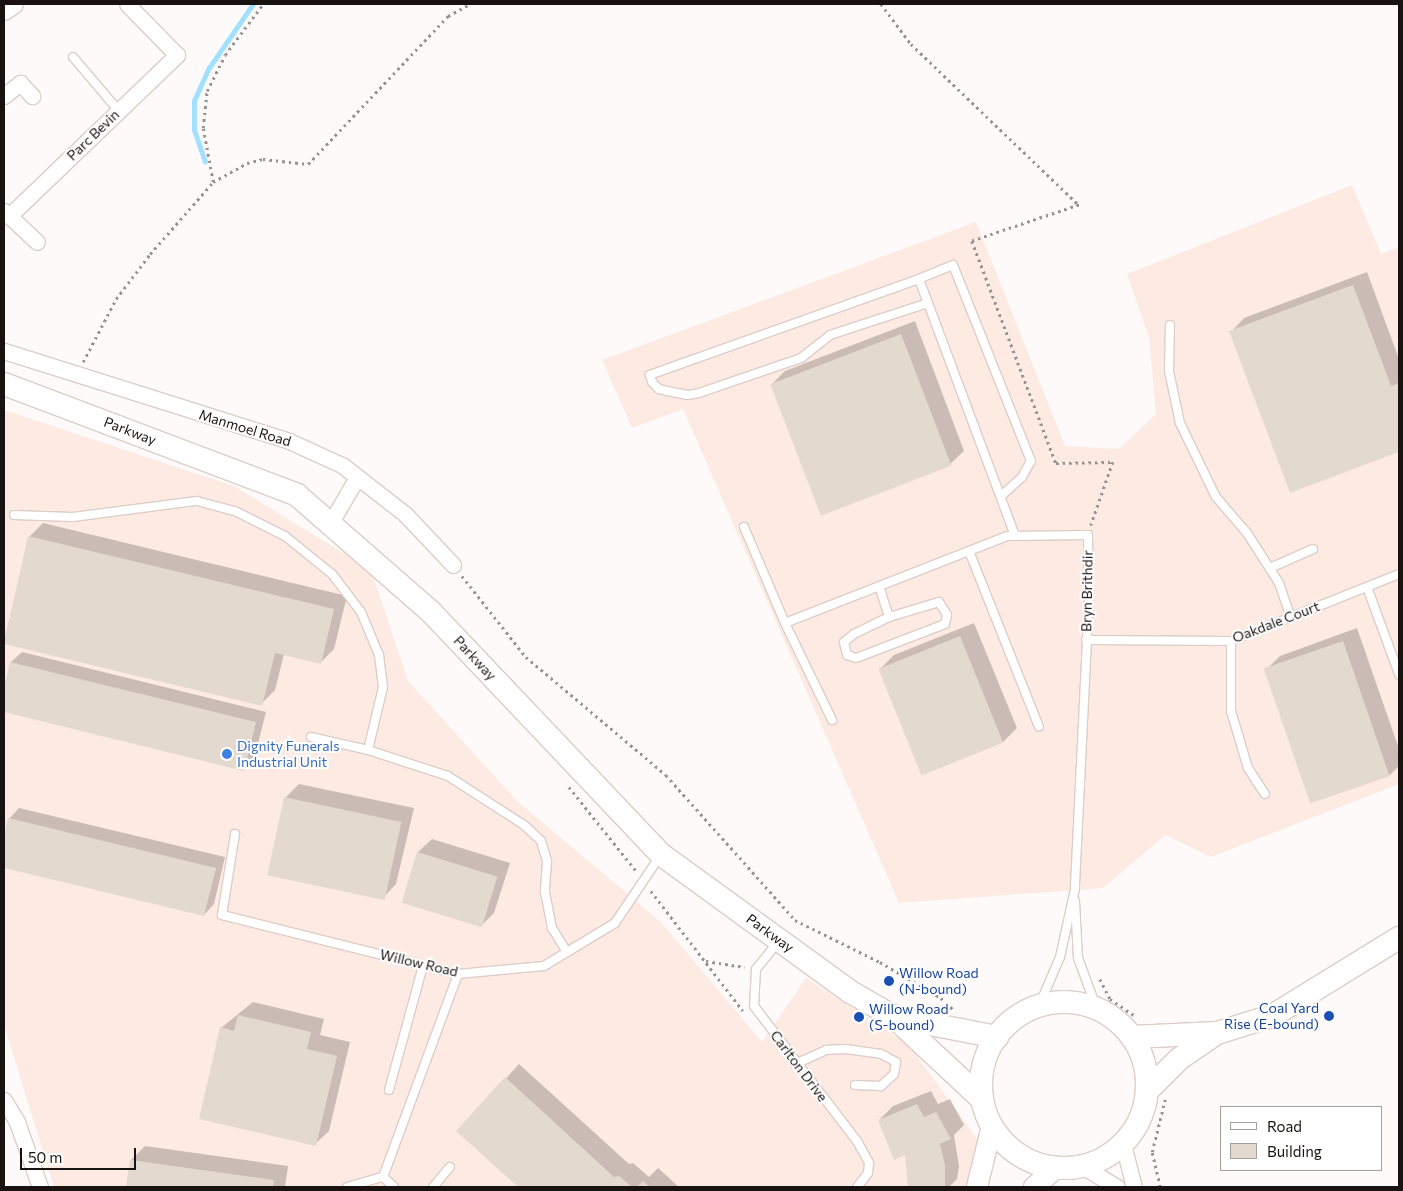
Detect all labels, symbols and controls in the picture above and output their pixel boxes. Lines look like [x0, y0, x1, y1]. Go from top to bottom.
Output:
street label: Parc Bevin [63, 106, 123, 164]
street label: Manmoel Road [197, 406, 293, 450]
street label: Parkway [101, 413, 159, 449]
street label: Bryn Brithdir [1078, 550, 1096, 632]
street label: Oakdale Court [1230, 598, 1322, 646]
street label: Parkway [450, 632, 500, 684]
place label: Dignity Funerals Industrial Unit [237, 738, 340, 770]
marker: Dignity Funerals Industrial Unit [221, 748, 233, 760]
street label: Parkway [743, 910, 797, 956]
street label: Willow Road [378, 946, 460, 980]
place label: Willow Road (N-bound) [899, 965, 979, 998]
marker: Willow Road (N-bound) [883, 975, 895, 987]
place label: Coal Yard Rise (E-bound) [1224, 1000, 1319, 1032]
place label: Willow Road (S-bound) [869, 1001, 949, 1034]
marker: Coal Yard Rise (E-bound) [1323, 1010, 1335, 1022]
marker: Willow Road (S-bound) [853, 1011, 865, 1023]
street label: Carlton Drive [767, 1027, 831, 1105]
legend [1220, 1106, 1383, 1171]
text: Road [1267, 1117, 1302, 1135]
scale bar [22, 1138, 139, 1170]
text: Building [1267, 1142, 1322, 1160]
text: 50 m [28, 1148, 62, 1166]

